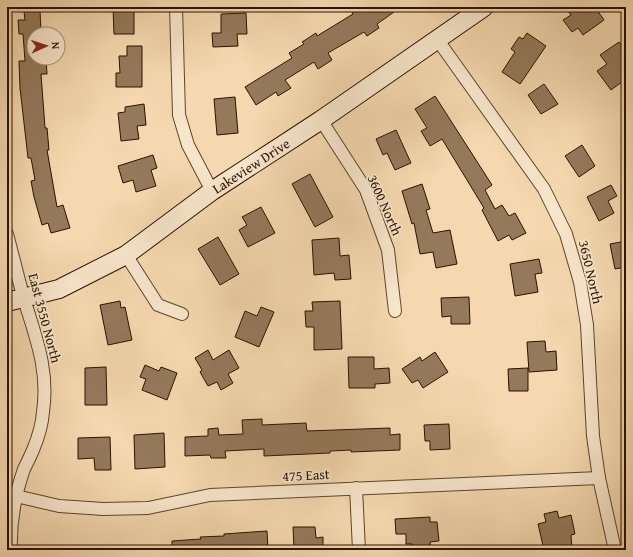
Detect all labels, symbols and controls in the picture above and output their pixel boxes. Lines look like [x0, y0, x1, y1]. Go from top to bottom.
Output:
north arrow [26, 26, 66, 66]
text: N [48, 41, 64, 50]
street label: Lakeview Drive [208, 133, 294, 199]
street label: 3600 North [363, 171, 407, 239]
street label: 3650 North [574, 238, 608, 306]
street label: East 3550 North [23, 271, 67, 365]
street label: 475 East [282, 464, 330, 486]

